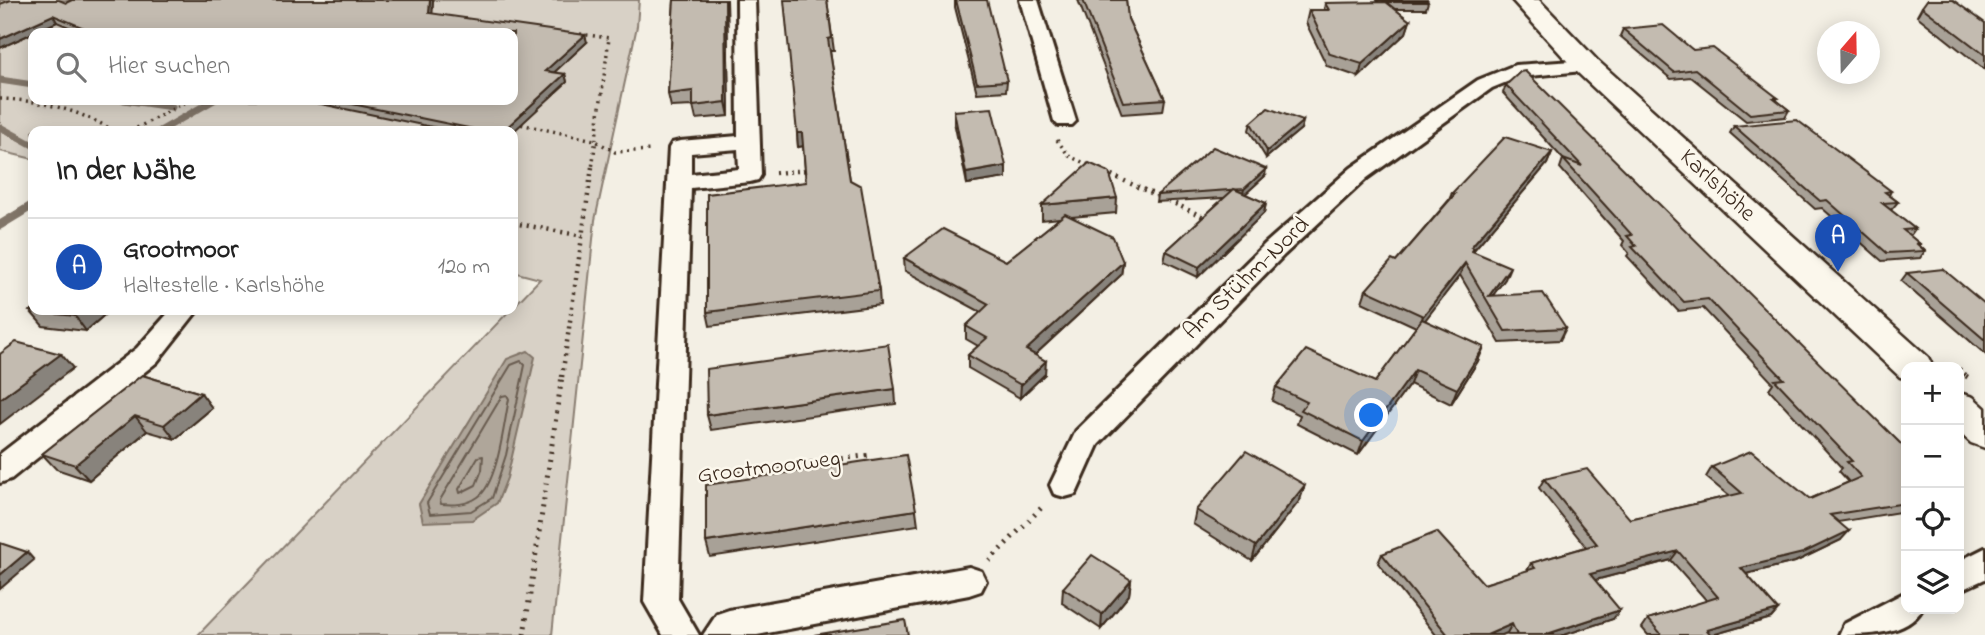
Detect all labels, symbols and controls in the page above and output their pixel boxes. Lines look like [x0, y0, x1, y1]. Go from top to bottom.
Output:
north arrow [1817, 21, 1880, 84]
search box [28, 28, 518, 105]
icon: search [52, 48, 90, 86]
text: Hier suchen [108, 48, 230, 86]
street label: Karlshöhe [1671, 141, 1763, 231]
text: In der Nähe [56, 150, 196, 194]
street label: Am Stühm-Nord [1175, 209, 1319, 349]
pin: A [1815, 214, 1861, 272]
text: Grootmoor [123, 232, 238, 270]
text: A [72, 251, 86, 284]
text: 120 m [438, 251, 490, 284]
text: Haltestelle · Karlshöhe [123, 270, 325, 303]
map controls [1901, 362, 1964, 614]
button: + [1901, 362, 1964, 425]
your location [1354, 398, 1388, 432]
button: − [1901, 425, 1964, 488]
street label: Grootmoorweg [695, 442, 843, 494]
button: locate [1901, 488, 1964, 551]
button: layers [1901, 551, 1964, 614]

